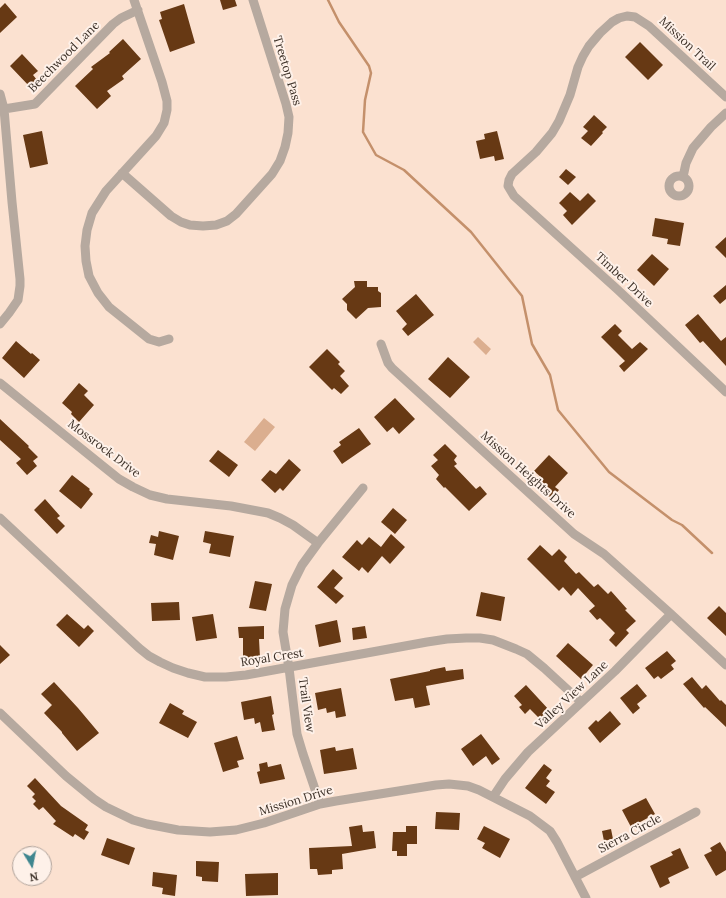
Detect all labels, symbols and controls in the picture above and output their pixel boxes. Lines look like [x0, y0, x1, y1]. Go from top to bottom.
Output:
street label: Mission Trail [656, 14, 718, 74]
street label: Beechwood Lane [25, 18, 103, 96]
street label: Treetop Pass [270, 34, 304, 108]
street label: Timber Drive [592, 250, 656, 310]
street label: Mossrock Drive [65, 417, 143, 481]
street label: Mission Heights Drive [478, 429, 578, 521]
street label: Royal Crest [240, 646, 304, 670]
street label: Valley View Lane [533, 658, 611, 732]
street label: Trail View [295, 676, 317, 734]
street label: Mission Drive [257, 783, 335, 819]
street label: Sierra Circle [596, 811, 664, 857]
north arrow [12, 846, 52, 886]
text: N [29, 869, 39, 884]

